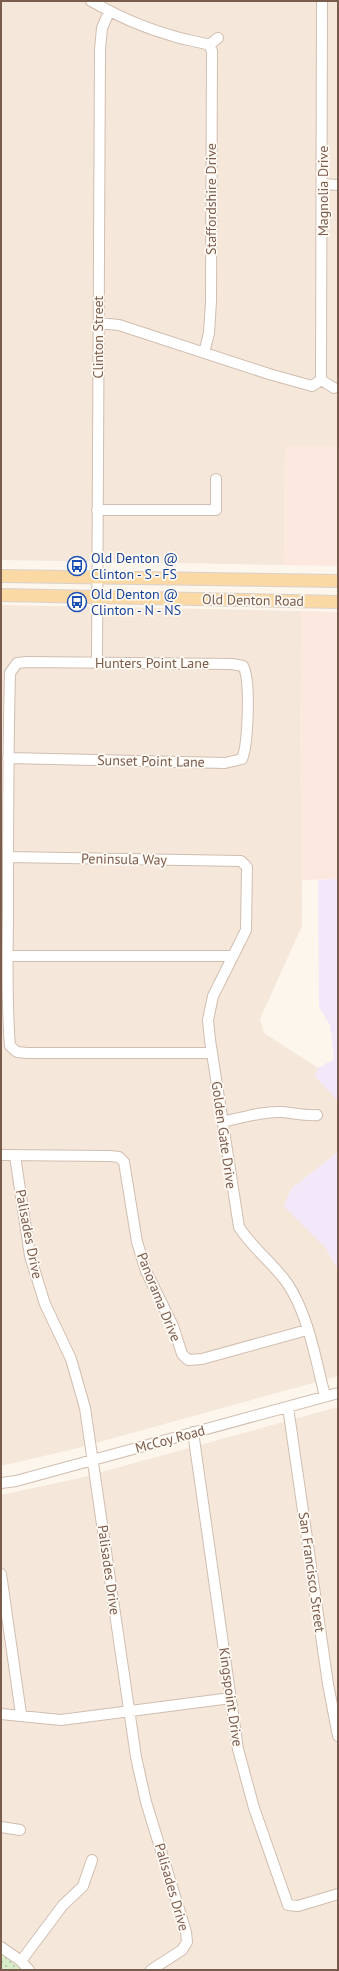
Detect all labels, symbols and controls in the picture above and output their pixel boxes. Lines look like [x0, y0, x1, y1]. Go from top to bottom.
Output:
street label: Staffordshire Drive [202, 143, 220, 255]
street label: Magnolia Drive [314, 146, 332, 236]
street label: Clinton Street [89, 295, 107, 378]
place label: Old Denton @ Clinton - S - FS [91, 549, 178, 583]
bus stop icon: Old Denton @ Clinton - S - FS [66, 555, 88, 577]
place label: Old Denton @ Clinton - N - NS [91, 585, 181, 619]
street label: Old Denton Road [202, 590, 304, 610]
bus stop icon: Old Denton @ Clinton - N - NS [66, 591, 88, 613]
street label: Hunters Point Lane [95, 654, 209, 672]
street label: Sunset Point Lane [97, 751, 205, 771]
street label: Peninsula Way [81, 849, 168, 869]
street label: Golden Gate Drive [208, 1080, 240, 1190]
street label: Palisades Drive [12, 1188, 46, 1280]
street label: Panorama Drive [133, 1250, 185, 1344]
street label: McCoy Road [133, 1421, 207, 1457]
street label: San Francisco Street [295, 1511, 329, 1634]
street label: Palisades Drive [94, 1524, 124, 1616]
street label: Kingspoint Drive [215, 1646, 247, 1748]
street label: Palisades Drive [151, 1841, 193, 1933]

